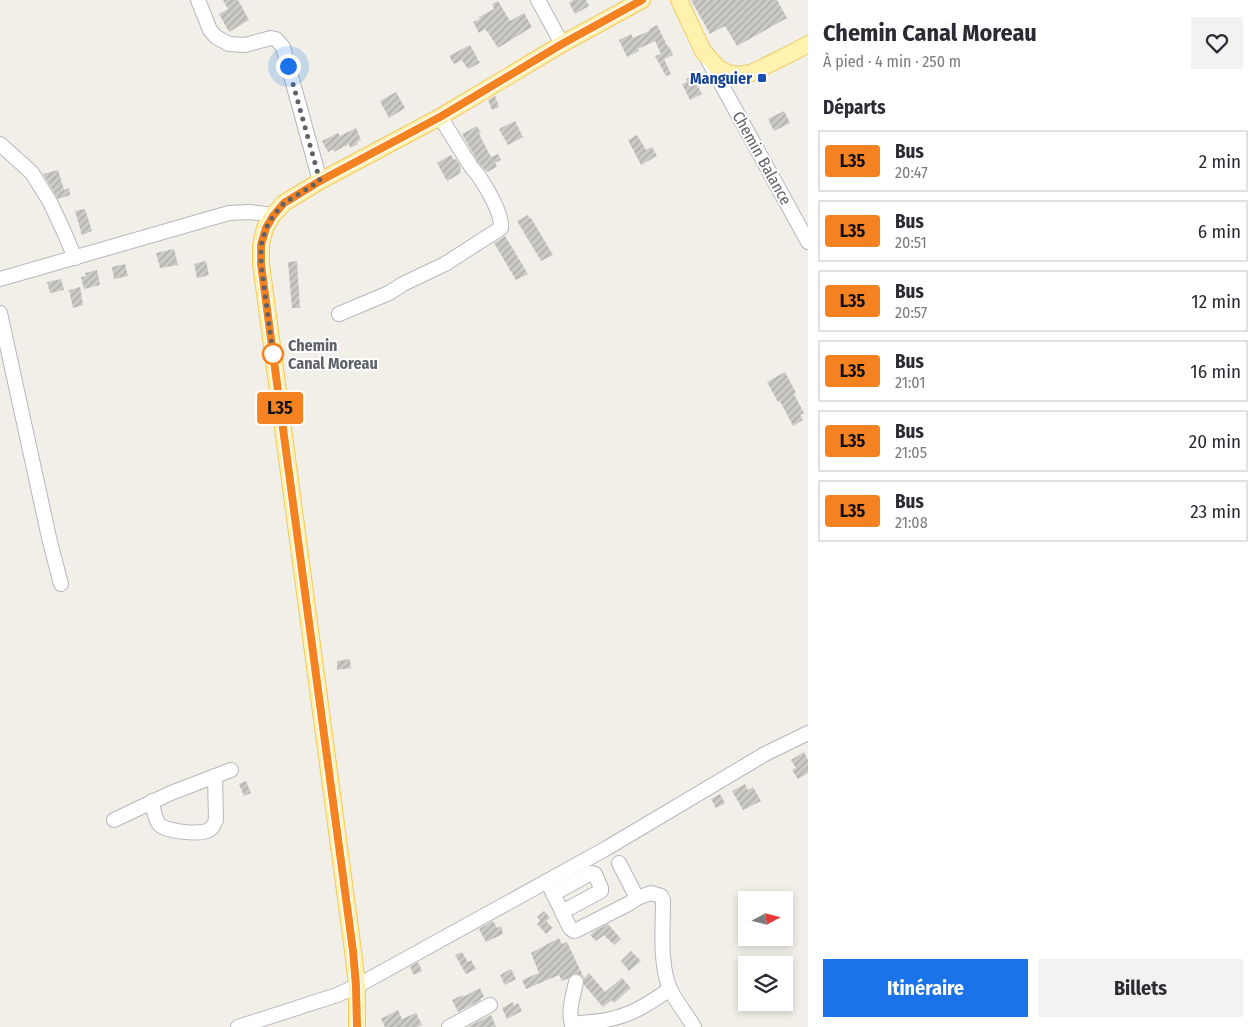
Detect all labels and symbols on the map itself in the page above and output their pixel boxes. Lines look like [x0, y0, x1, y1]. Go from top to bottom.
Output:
your location [276, 54, 301, 79]
place label: Manguier [690, 69, 752, 88]
marker: Manguier [756, 72, 768, 84]
street label: Chemin Balance [728, 108, 796, 208]
place label: Chemin Canal Moreau [288, 336, 378, 373]
marker: Chemin Canal Moreau [262, 343, 284, 365]
line badge: L35 [251, 392, 309, 424]
north arrow [738, 891, 792, 946]

